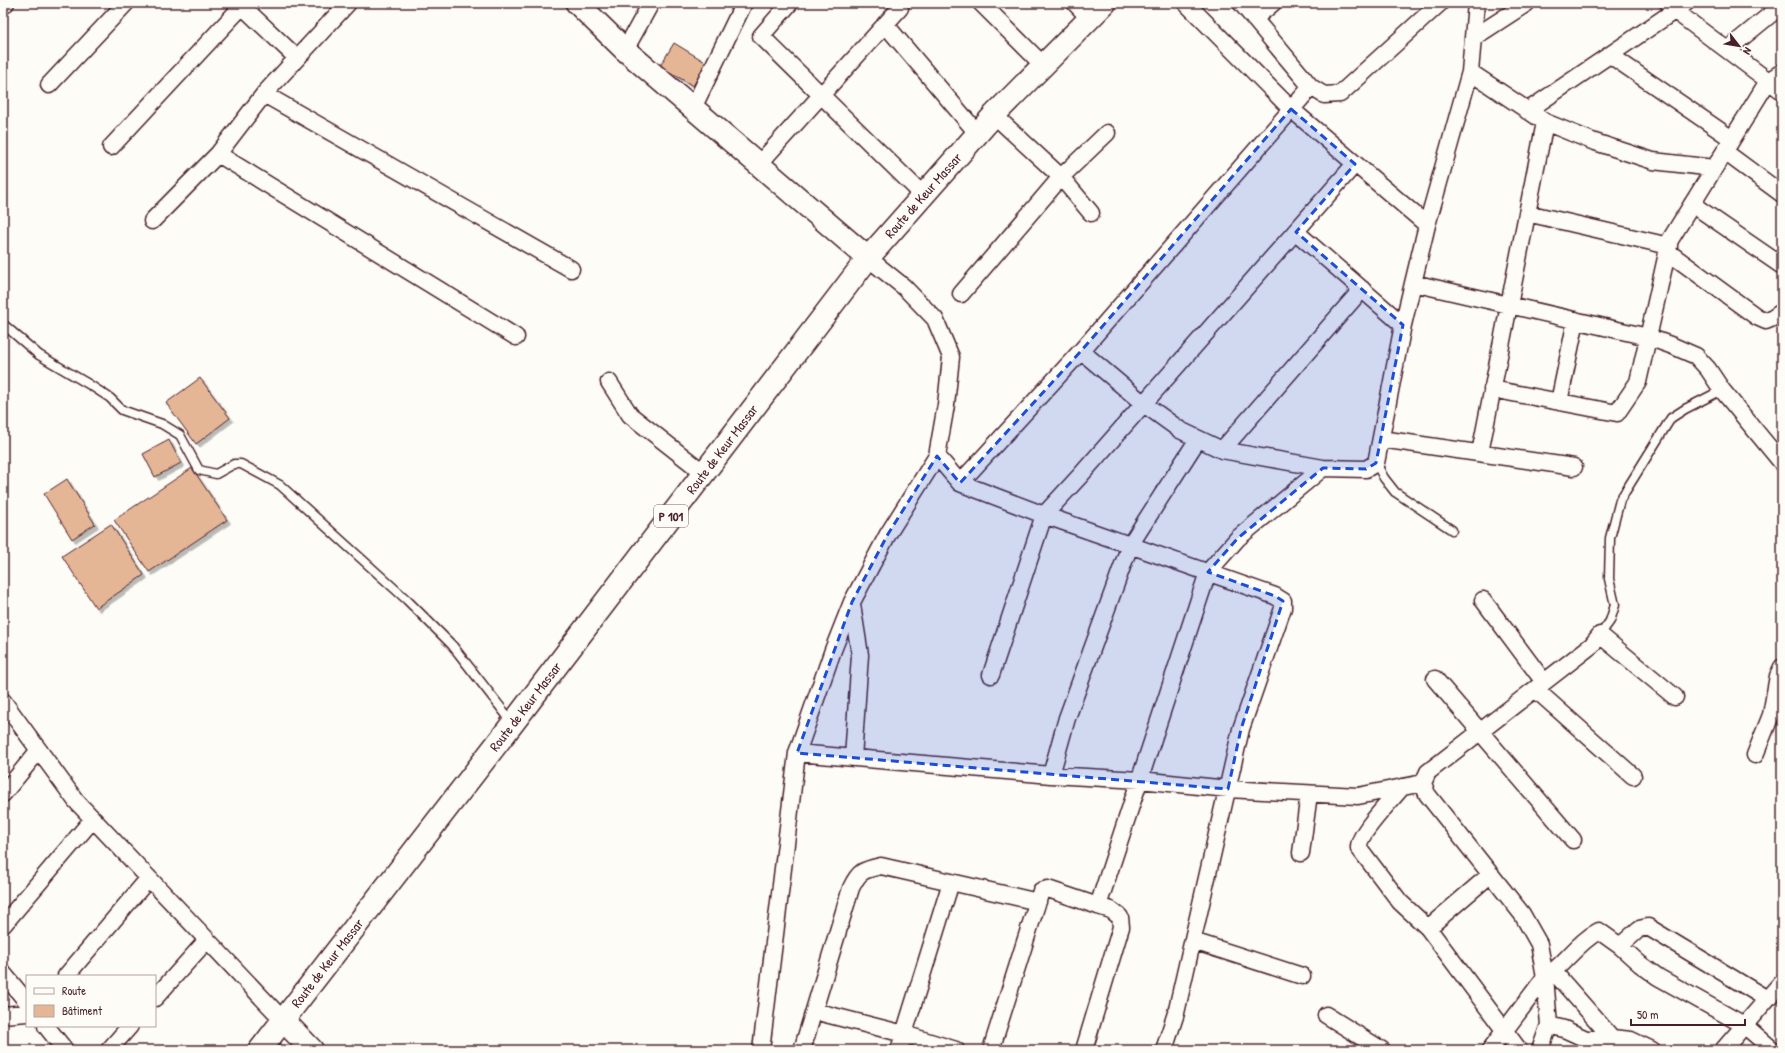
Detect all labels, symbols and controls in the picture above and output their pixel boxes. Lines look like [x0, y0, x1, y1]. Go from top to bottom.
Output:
north arrow [1719, 26, 1759, 66]
text: N [1740, 45, 1755, 57]
street label: Route de Keur Massar [880, 148, 966, 242]
street label: Route de Keur Massar [681, 400, 762, 498]
road number: P 101 [654, 505, 688, 527]
street label: Route de Keur Massar [485, 657, 566, 755]
street label: Route de Keur Massar [286, 914, 368, 1011]
legend [26, 975, 156, 1027]
text: Route [62, 982, 86, 999]
scale bar [1631, 1001, 1745, 1027]
text: Bâtiment [62, 1002, 103, 1019]
text: 50 m [1637, 1006, 1658, 1023]

